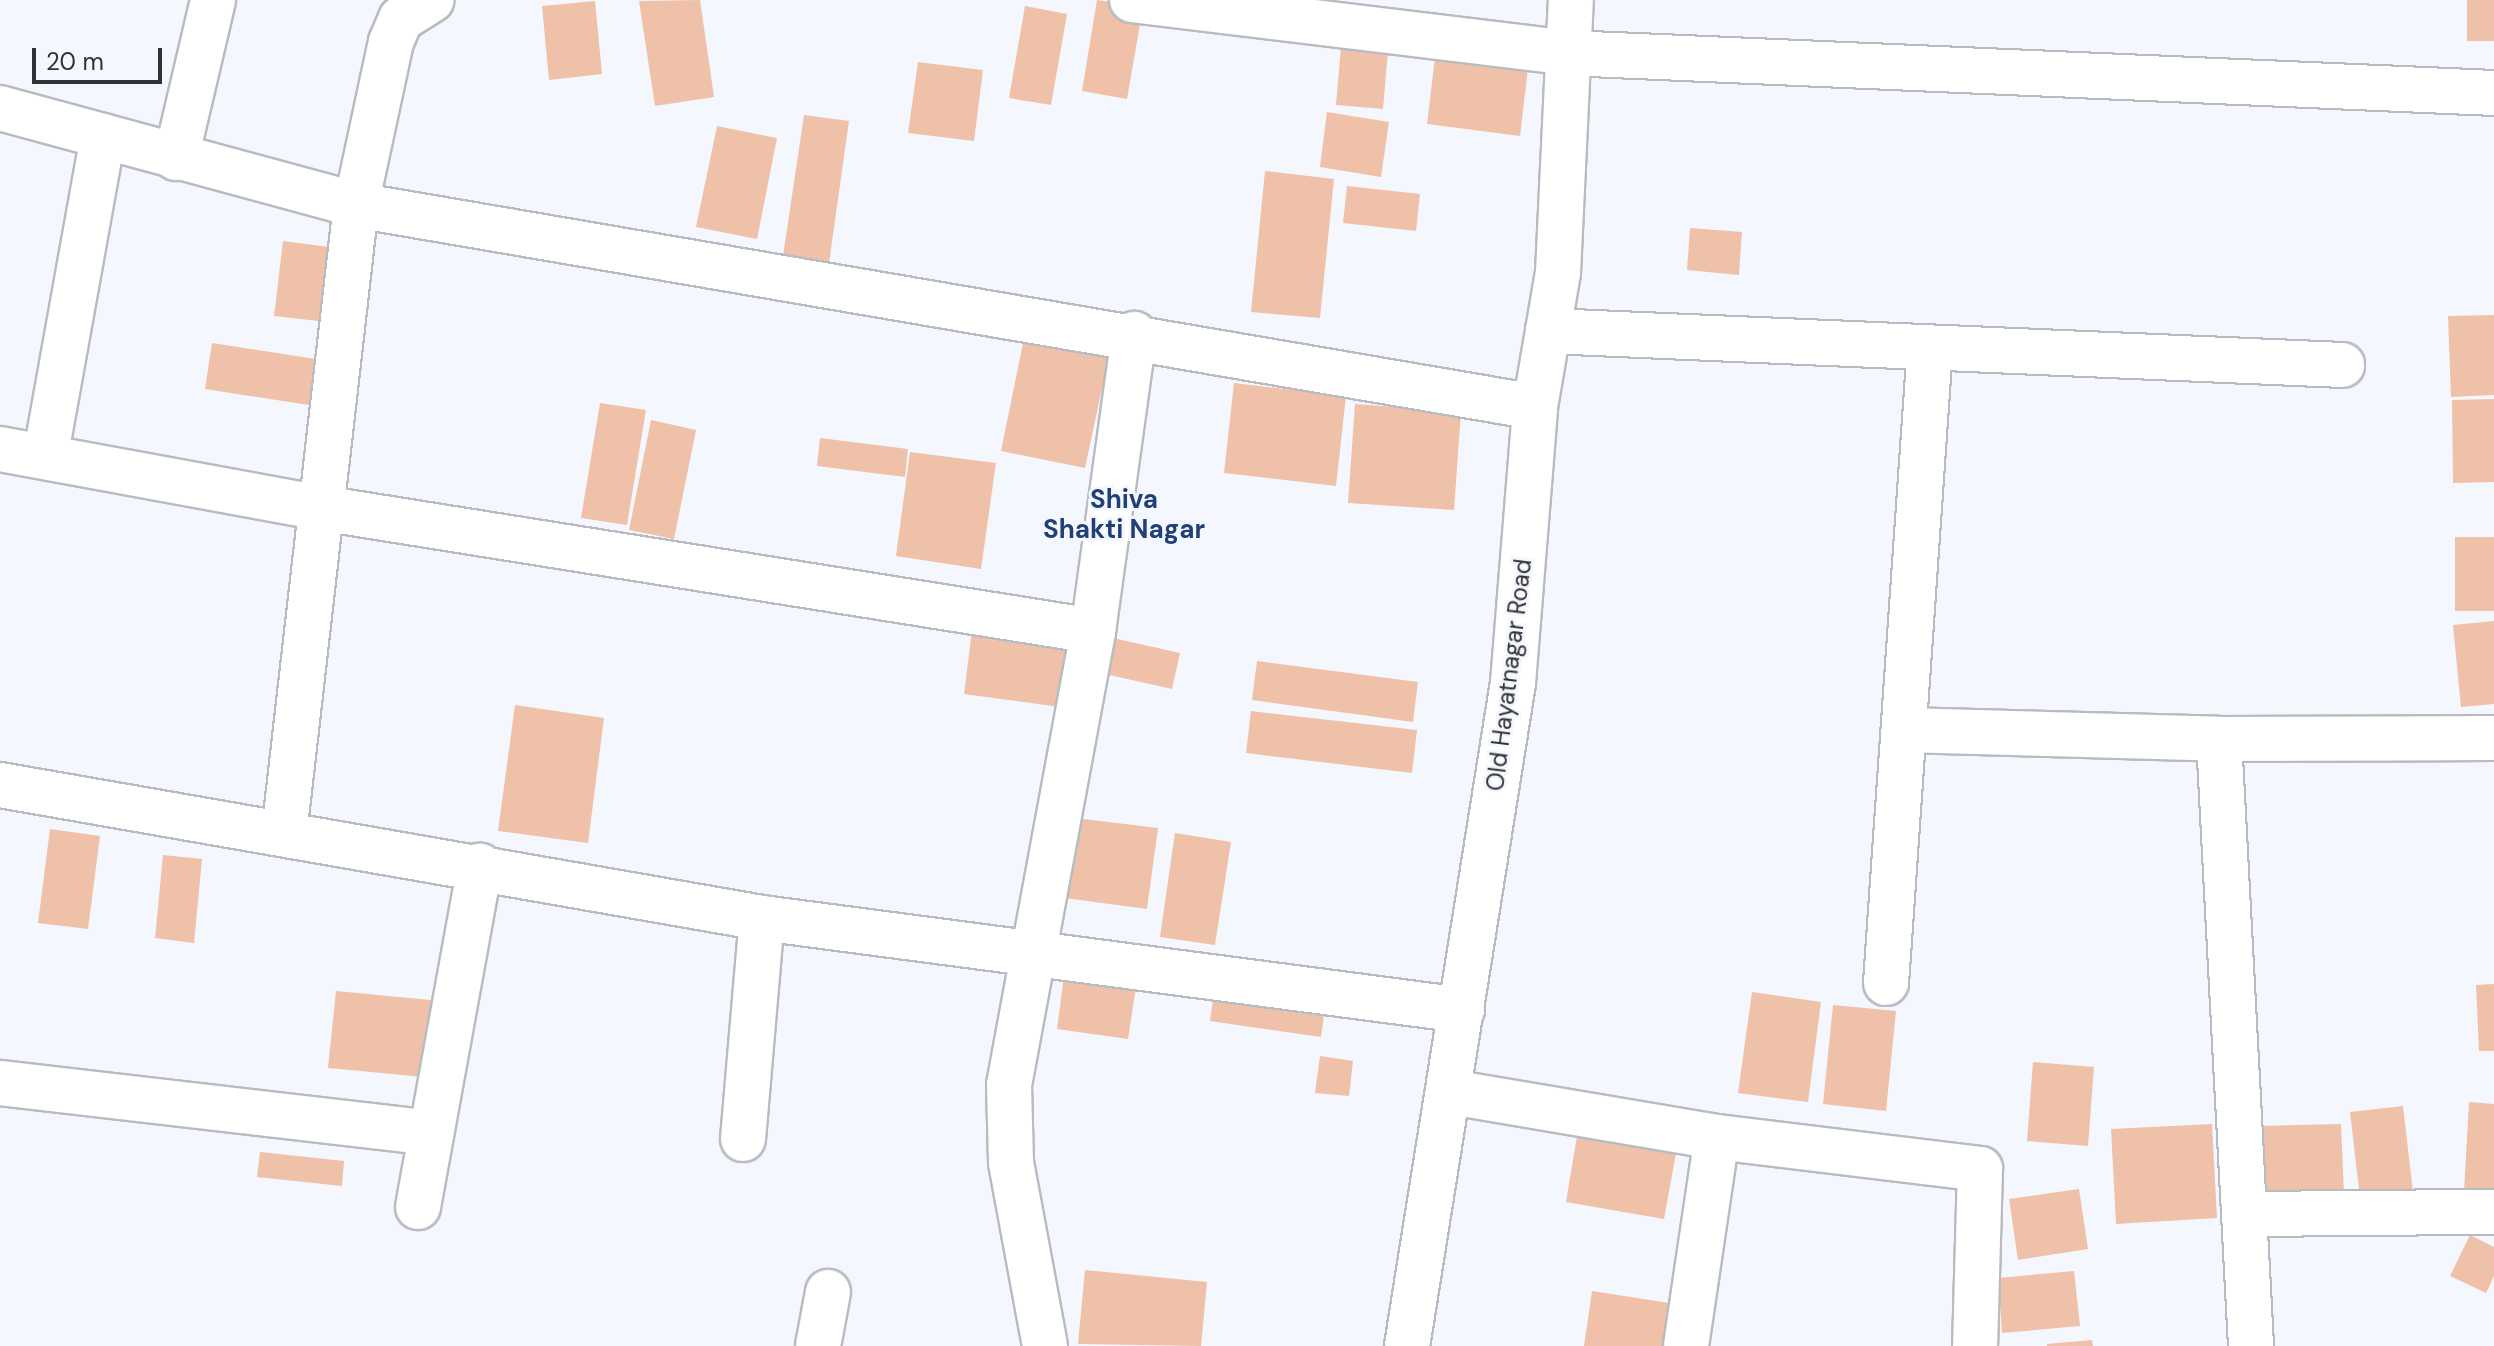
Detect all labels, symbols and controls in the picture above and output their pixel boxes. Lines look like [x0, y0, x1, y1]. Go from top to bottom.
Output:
scale bar [36, 32, 166, 82]
text: 20 m [46, 46, 104, 77]
district label: Shiva Shakti Nagar [1043, 484, 1205, 546]
street label: Old Hayatnagar Road [1480, 557, 1538, 793]

